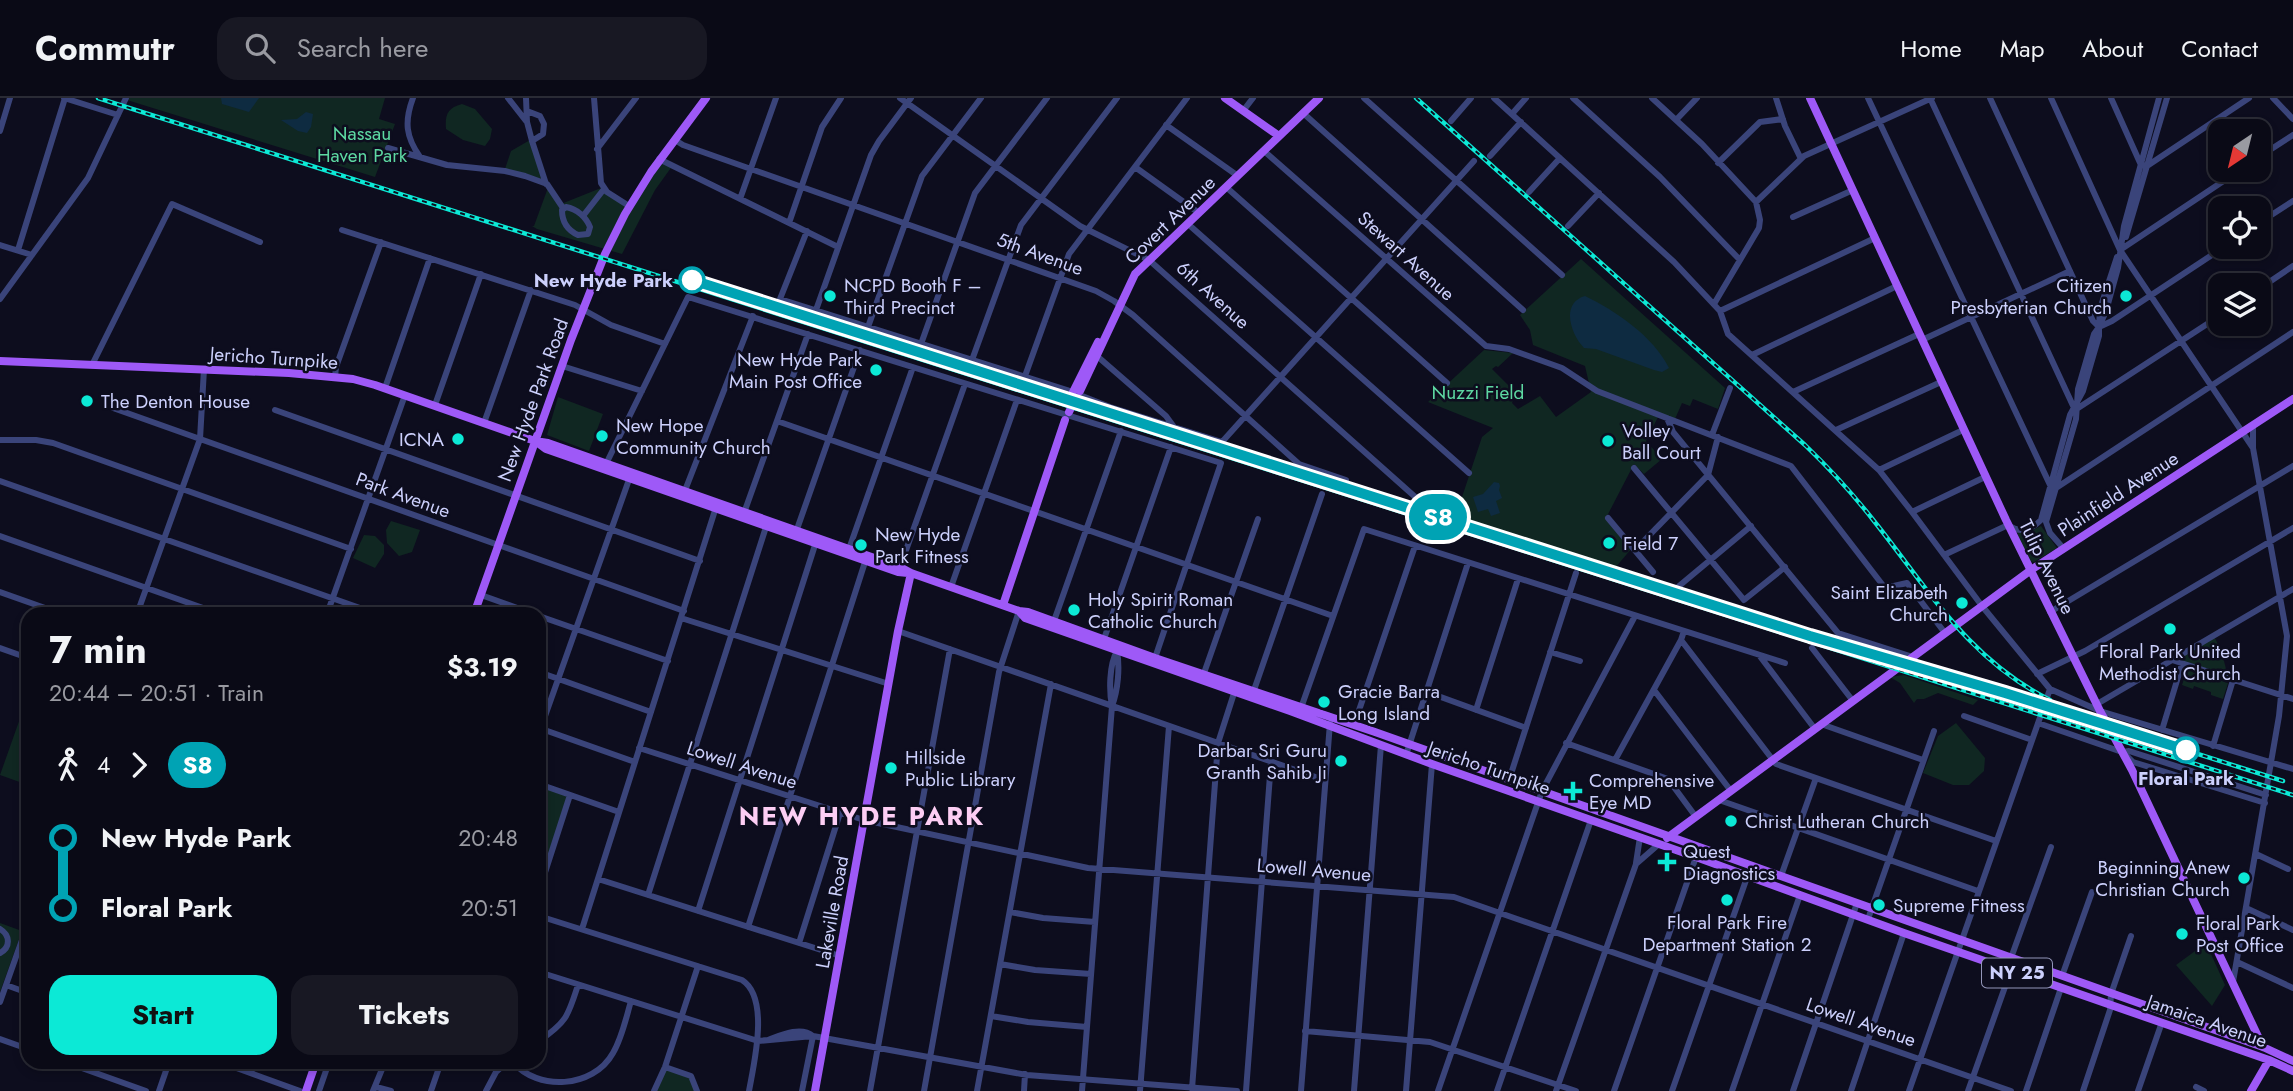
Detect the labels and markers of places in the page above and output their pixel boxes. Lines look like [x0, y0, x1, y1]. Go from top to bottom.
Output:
place label: New Hyde Park [534, 267, 673, 294]
marker: New Hyde Park [679, 267, 705, 293]
place label: NCPD Booth F – Third Precinct [844, 272, 982, 321]
place label: Citizen Presbyterian Church [1951, 272, 2112, 321]
marker: NCPD Booth F – Third Precinct [822, 288, 838, 304]
marker: Citizen Presbyterian Church [2118, 288, 2134, 304]
place label: New Hyde Park Main Post Office [729, 346, 863, 395]
marker: New Hyde Park Main Post Office [868, 362, 884, 378]
place label: The Denton House [101, 388, 250, 415]
marker: The Denton House [79, 393, 95, 409]
place label: New Hope Community Church [616, 412, 771, 461]
place label: Volley Ball Court [1622, 417, 1701, 466]
place label: ICNA [399, 426, 444, 453]
marker: New Hope Community Church [594, 428, 610, 444]
marker: ICNA [450, 431, 466, 447]
marker: Volley Ball Court [1600, 433, 1616, 449]
place label: New Hyde Park Fitness [875, 521, 969, 570]
place label: Field 7 [1623, 530, 1678, 557]
marker: Field 7 [1601, 535, 1617, 551]
marker: New Hyde Park Fitness [853, 537, 869, 553]
place label: Saint Elizabeth Church [1830, 579, 1948, 628]
place label: Holy Spirit Roman Catholic Church [1088, 586, 1233, 635]
marker: Saint Elizabeth Church [1954, 595, 1970, 611]
marker: Holy Spirit Roman Catholic Church [1066, 602, 1082, 618]
marker: Floral Park United Methodist Church [2162, 621, 2178, 637]
place label: Floral Park United Methodist Church [2099, 638, 2241, 687]
place label: Gracie Barra Long Island [1338, 678, 1440, 727]
marker: Gracie Barra Long Island [1316, 694, 1332, 710]
place label: Darbar Sri Guru Granth Sahib Ji [1197, 737, 1327, 786]
marker: Floral Park [2173, 737, 2199, 763]
place label: Hillside Public Library [905, 744, 1016, 793]
marker: Darbar Sri Guru Granth Sahib Ji [1333, 753, 1349, 769]
marker: Hillside Public Library [883, 760, 899, 776]
place label: Floral Park [2138, 765, 2234, 792]
place label: Comprehensive Eye MD [1589, 767, 1714, 816]
marker: Comprehensive Eye MD [1563, 781, 1583, 801]
place label: Christ Lutheran Church [1745, 808, 1929, 835]
marker: Christ Lutheran Church [1723, 813, 1739, 829]
place label: Quest Diagnostics [1683, 838, 1775, 887]
marker: Quest Diagnostics [1657, 852, 1677, 872]
place label: Beginning Anew Christian Church [2095, 854, 2230, 903]
marker: Beginning Anew Christian Church [2236, 870, 2252, 886]
marker: Floral Park Fire Department Station 2 [1719, 892, 1735, 908]
place label: Supreme Fitness [1893, 892, 2025, 919]
marker: Supreme Fitness [1871, 897, 1887, 913]
place label: Floral Park Fire Department Station 2 [1642, 909, 1812, 958]
place label: Floral Park Post Office [2196, 910, 2284, 959]
marker: Floral Park Post Office [2174, 926, 2190, 942]

